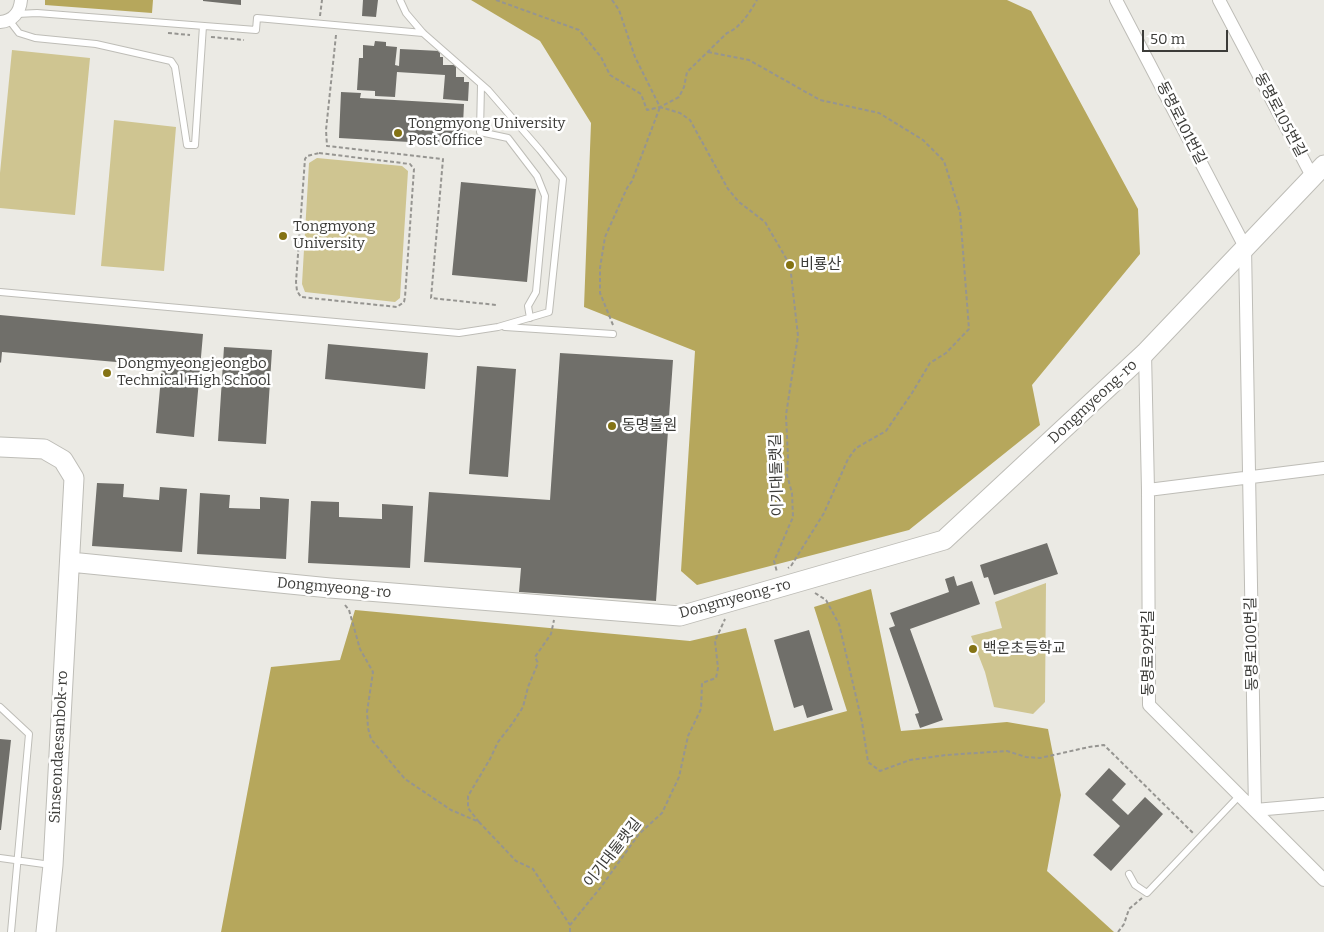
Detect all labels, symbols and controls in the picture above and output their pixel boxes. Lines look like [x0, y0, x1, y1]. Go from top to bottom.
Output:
scale bar [1144, 20, 1230, 52]
text: 50 m [1150, 30, 1185, 48]
street label: 동명로105번길 [1250, 70, 1310, 160]
street label: 동명로101번길 [1152, 78, 1210, 168]
place label: Tongmyong University Post Office [408, 115, 565, 150]
marker: Tongmyong University Post Office [392, 127, 404, 139]
place label: Tongmyong University [293, 218, 375, 253]
marker: Tongmyong University [277, 230, 289, 242]
place label: 비룡산 [800, 256, 841, 274]
marker: 비룡산 [784, 259, 796, 271]
place label: Dongmyeongjeongbo Technical High School [117, 355, 271, 390]
street label: Dongmyeong-ro [1045, 356, 1141, 448]
marker: Dongmyeongjeongbo Technical High School [101, 367, 113, 379]
place label: 동명불원 [622, 417, 677, 435]
marker: 동명불원 [606, 420, 618, 432]
street label: 이기대둘랫길 [767, 433, 787, 517]
street label: Dongmyeong-ro [276, 574, 392, 602]
street label: Dongmyeong-ro [677, 575, 793, 623]
street label: 동명로100번길 [1242, 597, 1262, 691]
street label: 동명로92번길 [1140, 610, 1158, 696]
place label: 백운초등학교 [983, 640, 1066, 658]
marker: 백운초등학교 [967, 643, 979, 655]
street label: Sinseondaesanbok-ro [46, 670, 72, 824]
street label: 이기대둘랫길 [580, 815, 646, 891]

